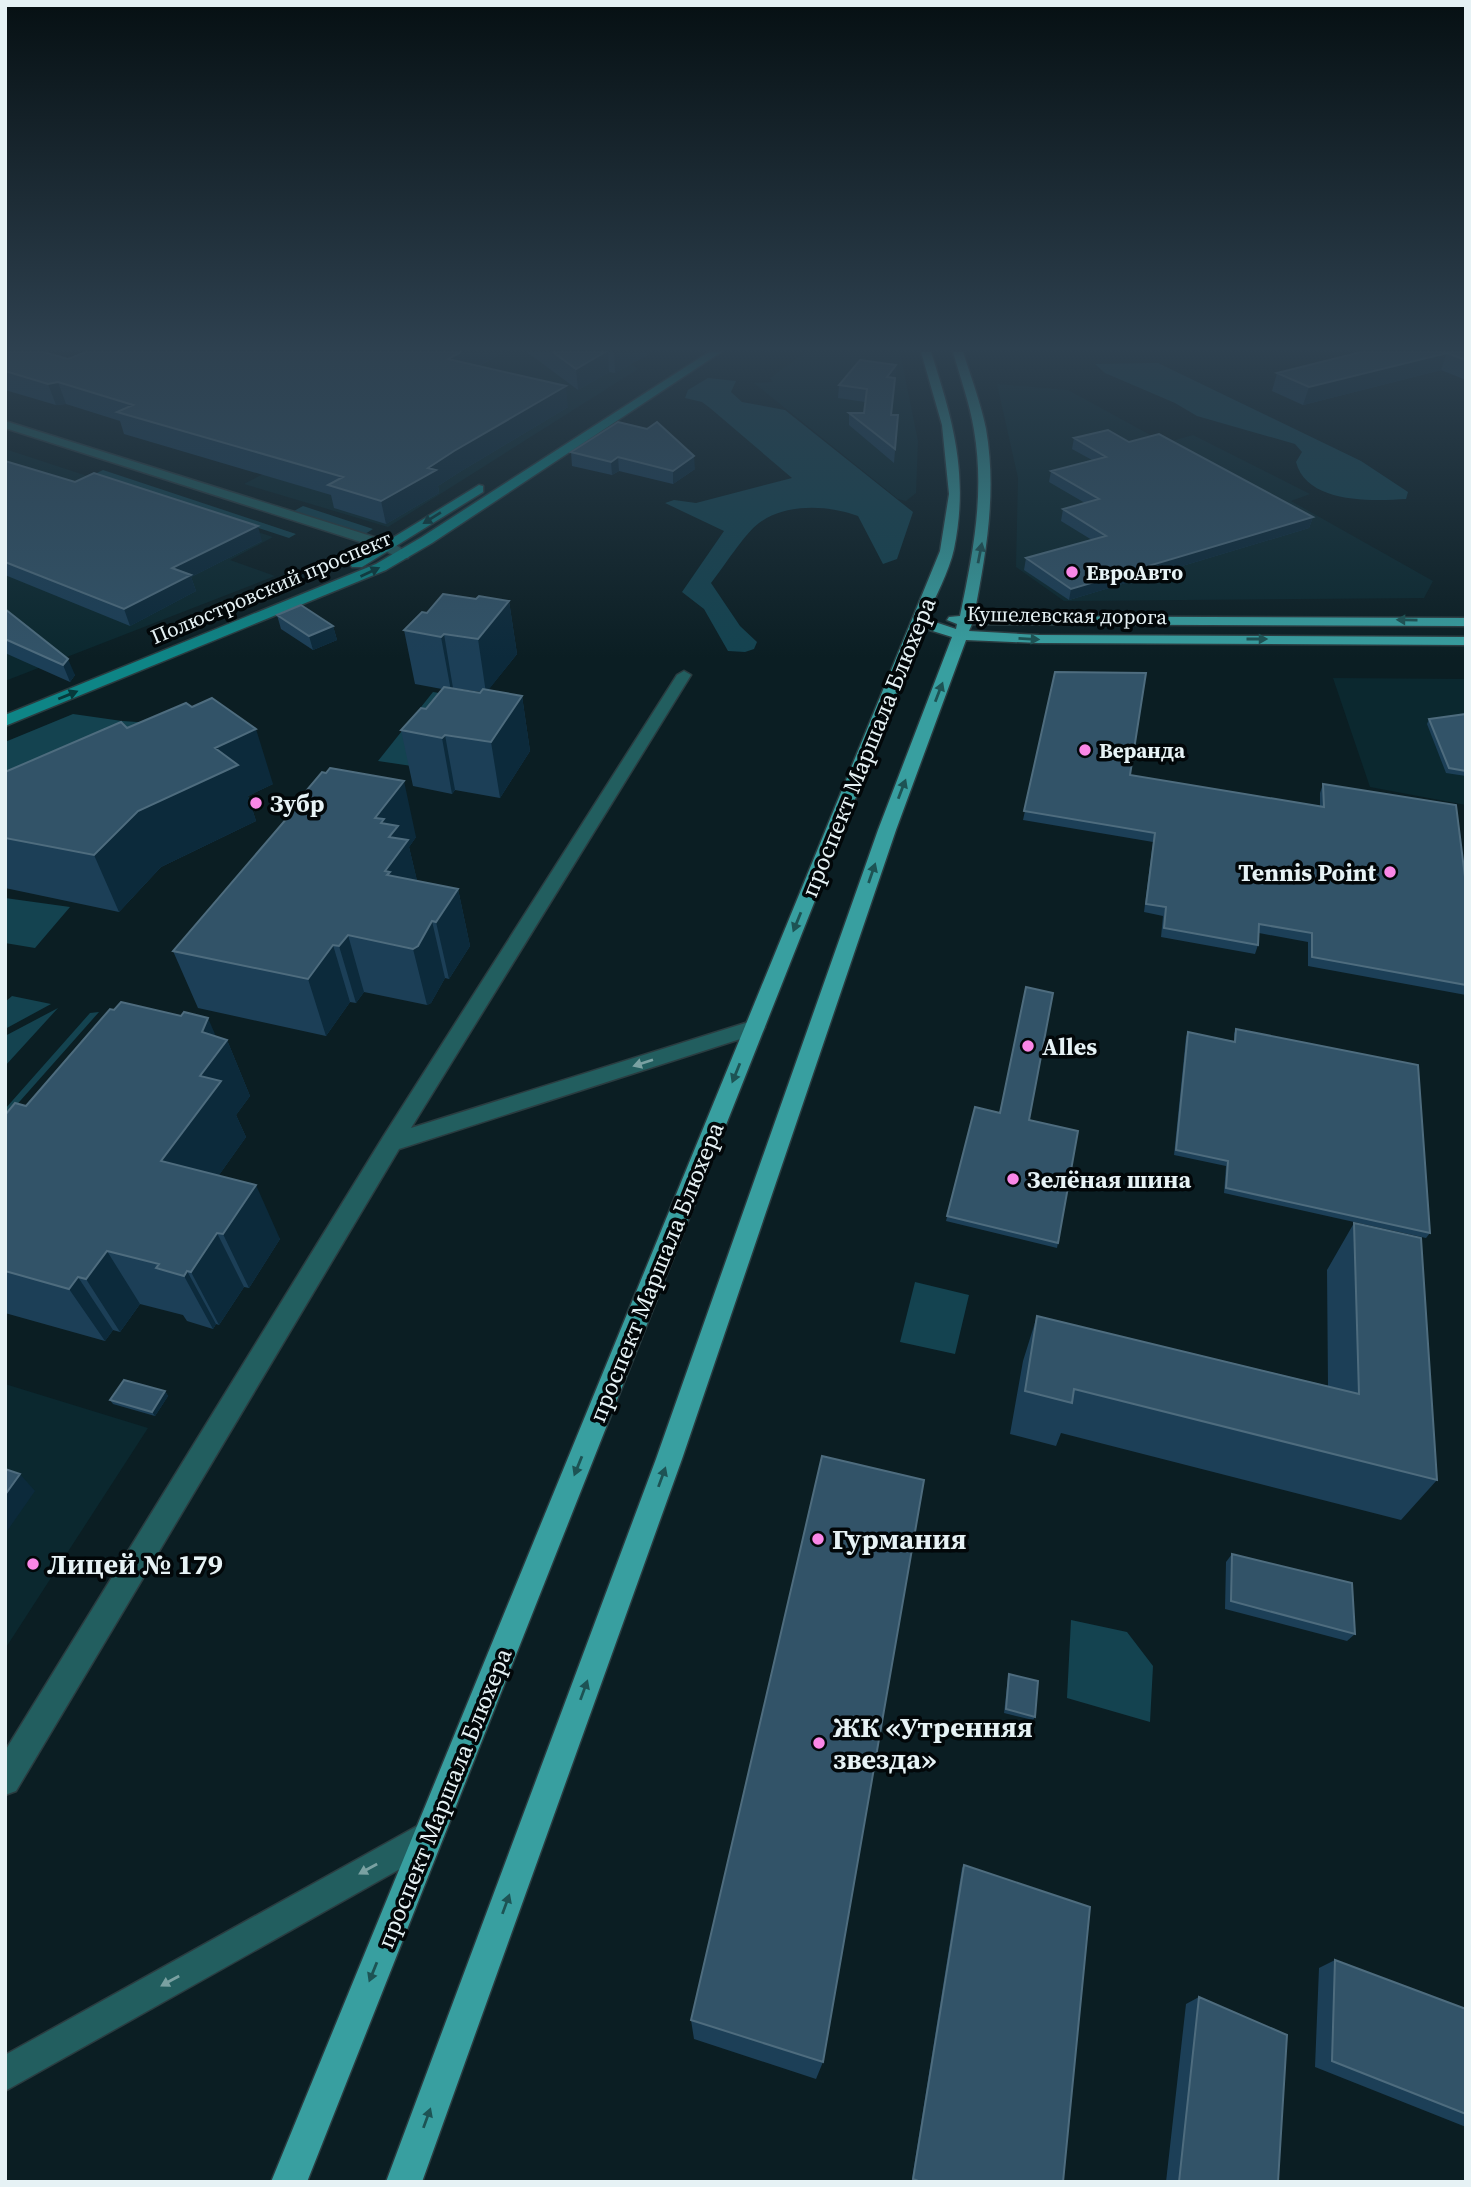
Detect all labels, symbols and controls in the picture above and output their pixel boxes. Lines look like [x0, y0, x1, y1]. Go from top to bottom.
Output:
one-way arrow [422, 512, 441, 525]
street label: Полюстровский проспект [146, 523, 396, 651]
one-way arrow [974, 542, 985, 564]
place label: ЕвроАвто [1086, 558, 1183, 587]
marker: ЕвроАвто [1064, 564, 1080, 580]
one-way arrow [360, 566, 380, 578]
street label: проспект Маршала Блюхера [793, 591, 944, 902]
street label: Кушелевская дорога [967, 599, 1168, 631]
one-way arrow [1396, 614, 1418, 626]
one-way arrow [1019, 633, 1041, 644]
one-way arrow [1246, 633, 1268, 645]
one-way arrow [933, 681, 944, 702]
one-way arrow [58, 689, 79, 700]
place label: Веранда [1099, 736, 1186, 765]
marker: Веранда [1077, 742, 1093, 758]
one-way arrow [897, 779, 908, 800]
place label: Зубр [270, 787, 324, 820]
marker: Зубр [248, 795, 264, 811]
place label: Tennis Point [1238, 856, 1376, 889]
one-way arrow [867, 862, 878, 883]
marker: Tennis Point [1382, 864, 1398, 880]
one-way arrow [792, 912, 803, 933]
place label: Alles [1042, 1030, 1097, 1063]
marker: Alles [1020, 1038, 1036, 1054]
one-way arrow [632, 1058, 653, 1068]
one-way arrow [731, 1063, 742, 1084]
street label: проспект Маршала Блюхера [581, 1116, 732, 1427]
place label: Зелёная шина [1027, 1163, 1192, 1196]
marker: Зелёная шина [1005, 1171, 1021, 1187]
one-way arrow [573, 1456, 584, 1477]
one-way arrow [657, 1466, 668, 1487]
place label: Гурмания [832, 1520, 967, 1558]
marker: Гурмания [810, 1531, 826, 1547]
place label: Лицей № 179 [47, 1545, 223, 1583]
marker: Лицей № 179 [25, 1556, 41, 1572]
street label: проспект Маршала Блюхера [369, 1642, 520, 1953]
one-way arrow [579, 1680, 590, 1701]
place label: ЖК «Утренняя звезда» [833, 1708, 1033, 1778]
marker: ЖК «Утренняя звезда» [811, 1735, 827, 1751]
one-way arrow [359, 1863, 378, 1875]
one-way arrow [500, 1893, 511, 1914]
one-way arrow [368, 1962, 379, 1983]
one-way arrow [161, 1975, 180, 1987]
one-way arrow [422, 2107, 433, 2128]

